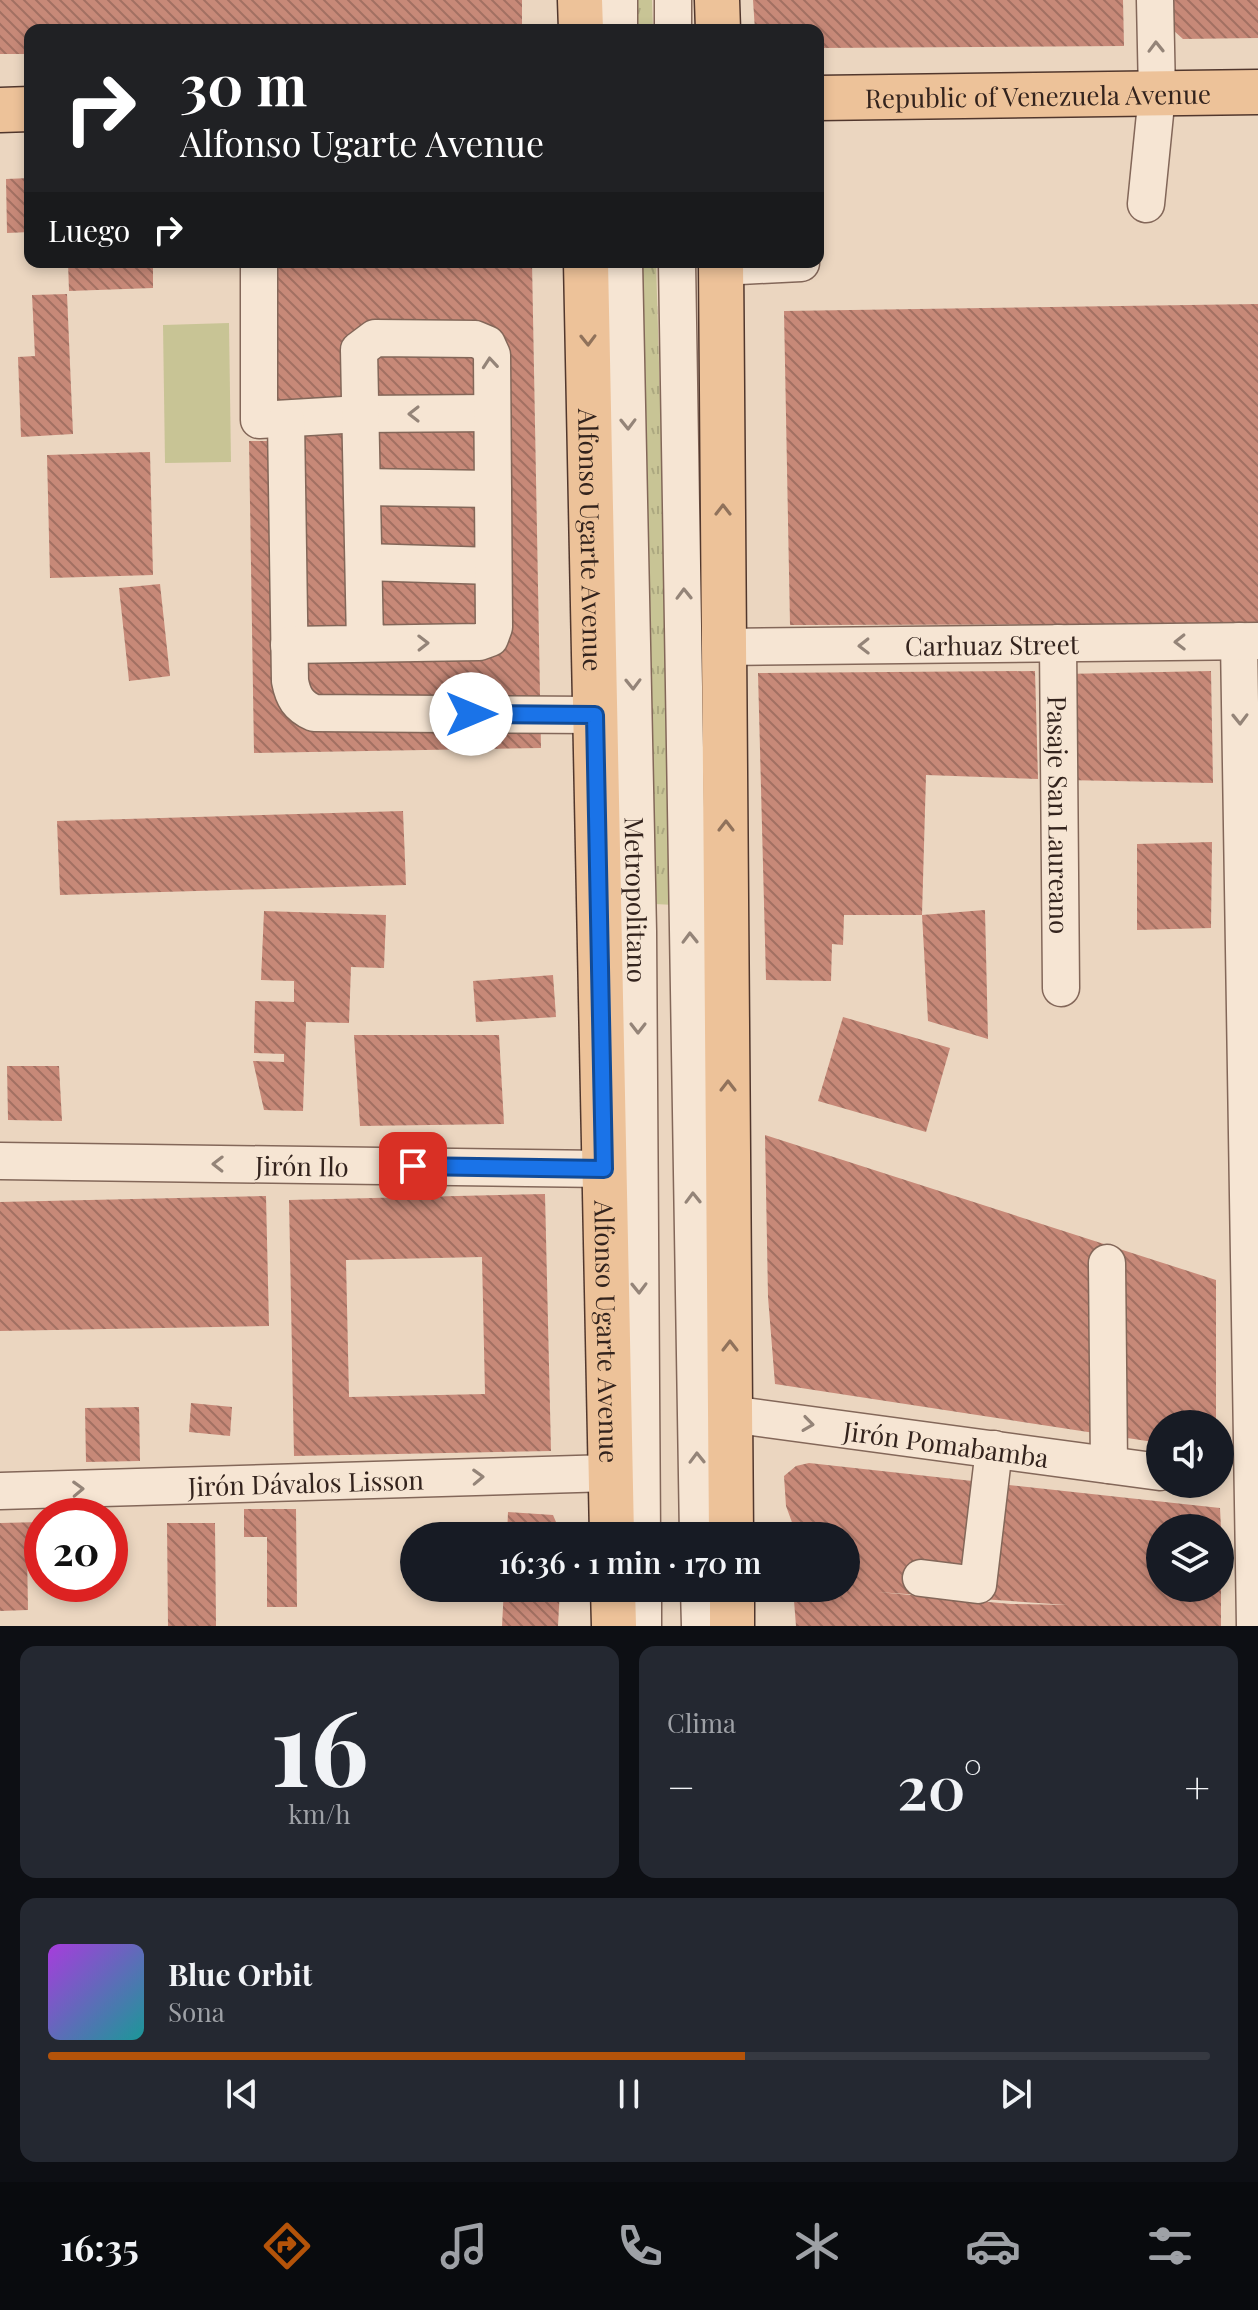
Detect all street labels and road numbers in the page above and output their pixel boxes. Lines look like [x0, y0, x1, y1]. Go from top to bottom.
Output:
street label: Republic of Venezuela Avenue [865, 75, 1211, 115]
street label: Alfonso Ugarte Avenue [571, 407, 612, 672]
street label: Carhuaz Street [905, 626, 1080, 662]
street label: Pasaje San Laureano [1041, 696, 1078, 934]
street label: Metropolitano [618, 817, 656, 983]
street label: Jirón Ilo [254, 1147, 349, 1183]
street label: Alfonso Ugarte Avenue [588, 1199, 628, 1464]
street label: Jirón Pomabamba [840, 1412, 1051, 1474]
street label: Jirón Dávalos Lisson [186, 1461, 425, 1503]

